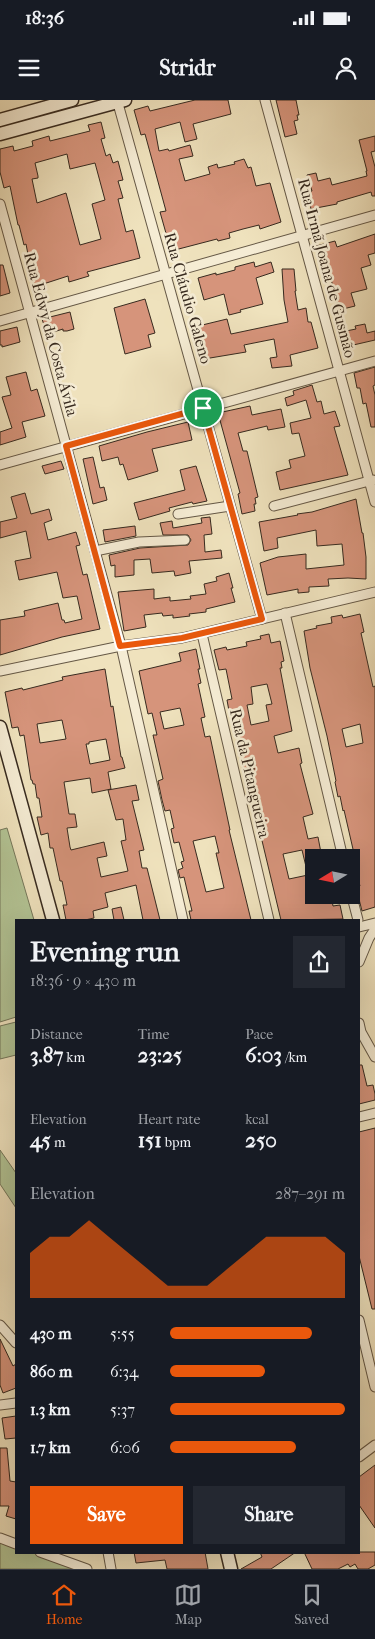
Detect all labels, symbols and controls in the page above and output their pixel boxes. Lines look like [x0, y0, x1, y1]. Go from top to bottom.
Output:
text: 18:36 [25, 7, 64, 29]
icon: menu [15, 54, 43, 82]
icon: person [332, 54, 360, 82]
text: Stridr [159, 55, 216, 81]
street label: Rua Irmã Joana de Gusmão [294, 176, 360, 360]
street label: Rua Cláudio Galeno [160, 230, 216, 366]
street label: Rua Edwy da Costa Ávila [20, 250, 83, 419]
pin [182, 387, 224, 429]
icon: arrive [189, 394, 217, 422]
street label: Rua da Pitangueira [226, 707, 274, 840]
north arrow [305, 849, 360, 904]
map controls [305, 849, 360, 904]
text: Evening run [30, 935, 180, 968]
button: share [293, 936, 345, 988]
text: 18:36 · 9 × 430 m [30, 971, 136, 990]
text: Distance [30, 1026, 83, 1043]
text: Time [138, 1026, 169, 1043]
text: Pace [245, 1026, 273, 1043]
text: 3.87 [30, 1043, 63, 1067]
text: 23:25 [138, 1043, 182, 1067]
text: 6:03 [245, 1043, 282, 1067]
text: km [63, 1049, 85, 1066]
text: /km [282, 1049, 307, 1066]
text: Elevation [30, 1111, 87, 1128]
text: Heart rate [138, 1111, 200, 1128]
text: kcal [245, 1111, 269, 1128]
text: 45 [30, 1128, 51, 1152]
text: 151 [138, 1128, 162, 1152]
text: 250 [245, 1128, 277, 1152]
text: m [51, 1134, 66, 1151]
text: bpm [162, 1134, 191, 1151]
text: Elevation [30, 1184, 95, 1203]
text: 287–291 m [275, 1184, 345, 1203]
text: 430 m [30, 1324, 72, 1343]
text: 5:55 [110, 1324, 135, 1343]
text: 860 m [30, 1362, 72, 1381]
text: 6:34 [110, 1362, 139, 1381]
text: 1.3 km [30, 1400, 70, 1419]
text: 5:37 [110, 1400, 135, 1419]
text: 1.7 km [30, 1438, 71, 1457]
text: 6:06 [110, 1438, 140, 1457]
button: Save [30, 1486, 183, 1544]
button: Share [193, 1486, 345, 1544]
tab: Home [46, 1581, 82, 1628]
tab: Map [174, 1581, 202, 1628]
tab: Saved [294, 1581, 329, 1628]

